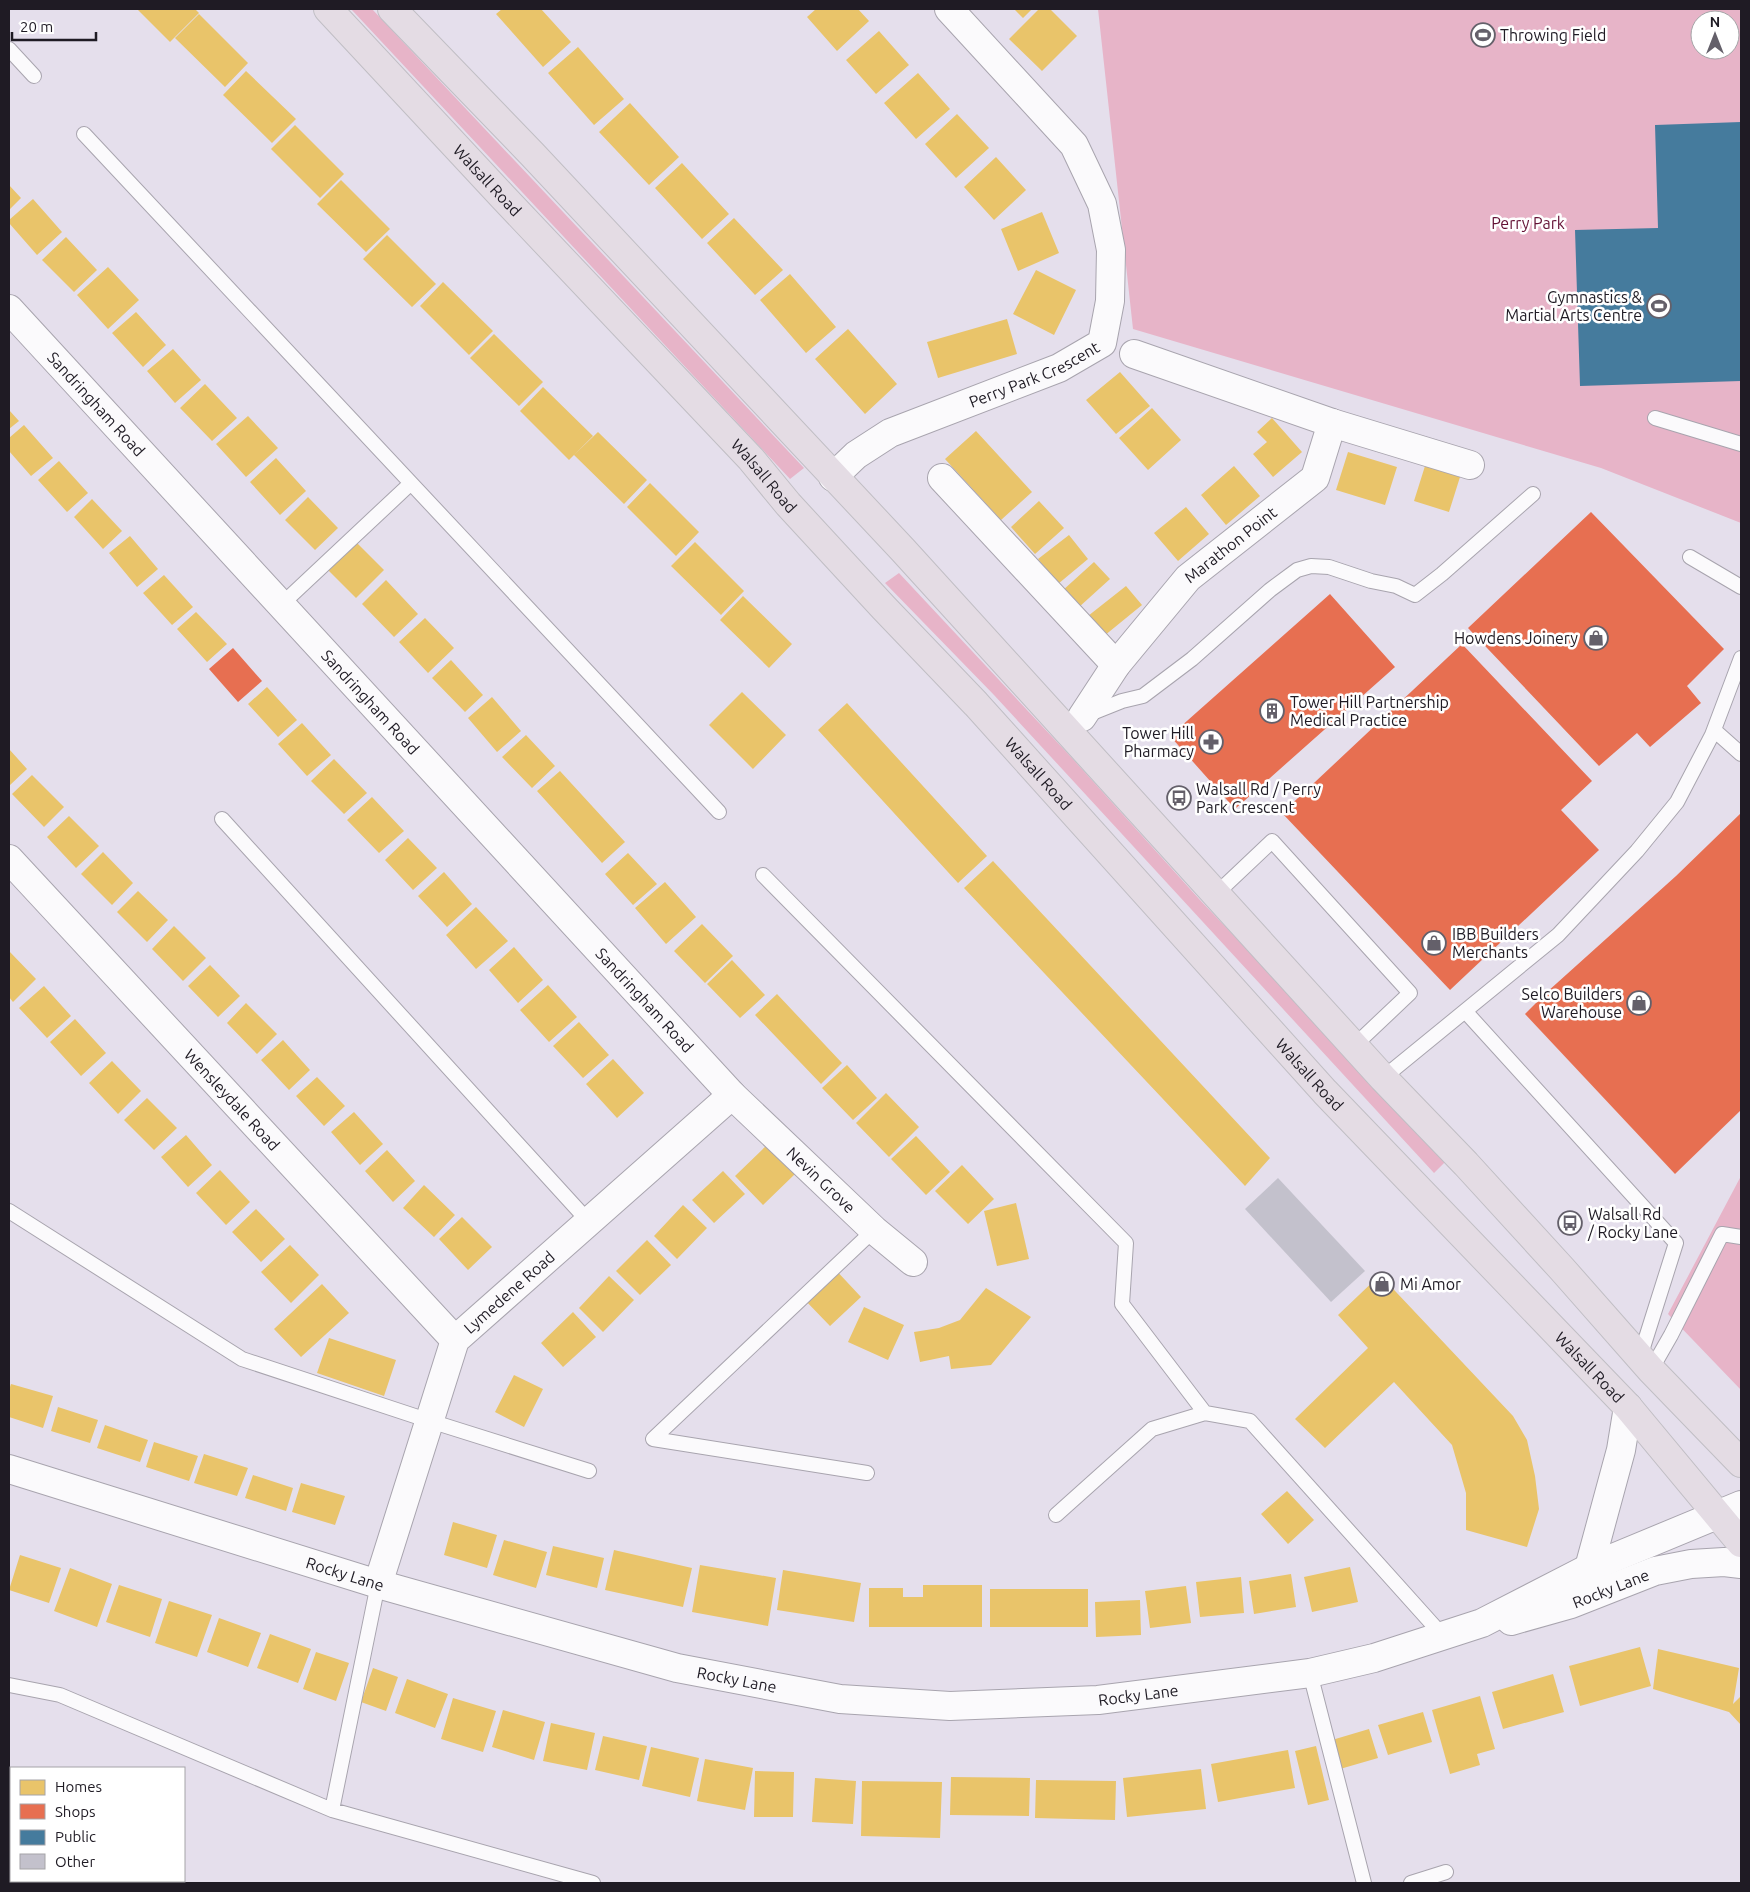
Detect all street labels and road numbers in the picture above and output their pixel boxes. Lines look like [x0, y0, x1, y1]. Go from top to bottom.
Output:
street label: Walsall Road [450, 141, 525, 220]
street label: Perry Park Crescent [966, 337, 1103, 411]
street label: Sandringham Road [44, 348, 149, 460]
street label: Walsall Road [728, 435, 801, 516]
street label: Marathon Point [1181, 502, 1281, 586]
street label: Sandringham Road [318, 646, 423, 758]
street label: Walsall Road [1001, 734, 1076, 814]
street label: Sandringham Road [592, 944, 697, 1056]
street label: Walsall Road [1272, 1035, 1347, 1114]
street label: Wensleydale Road [181, 1045, 283, 1154]
street label: Nevin Grove [783, 1143, 859, 1216]
street label: Lymedene Road [460, 1247, 558, 1337]
street label: Walsall Road [1552, 1328, 1628, 1406]
street label: Rocky Lane [304, 1553, 386, 1594]
street label: Rocky Lane [1570, 1565, 1652, 1612]
street label: Rocky Lane [696, 1663, 778, 1696]
street label: Rocky Lane [1097, 1681, 1179, 1709]

